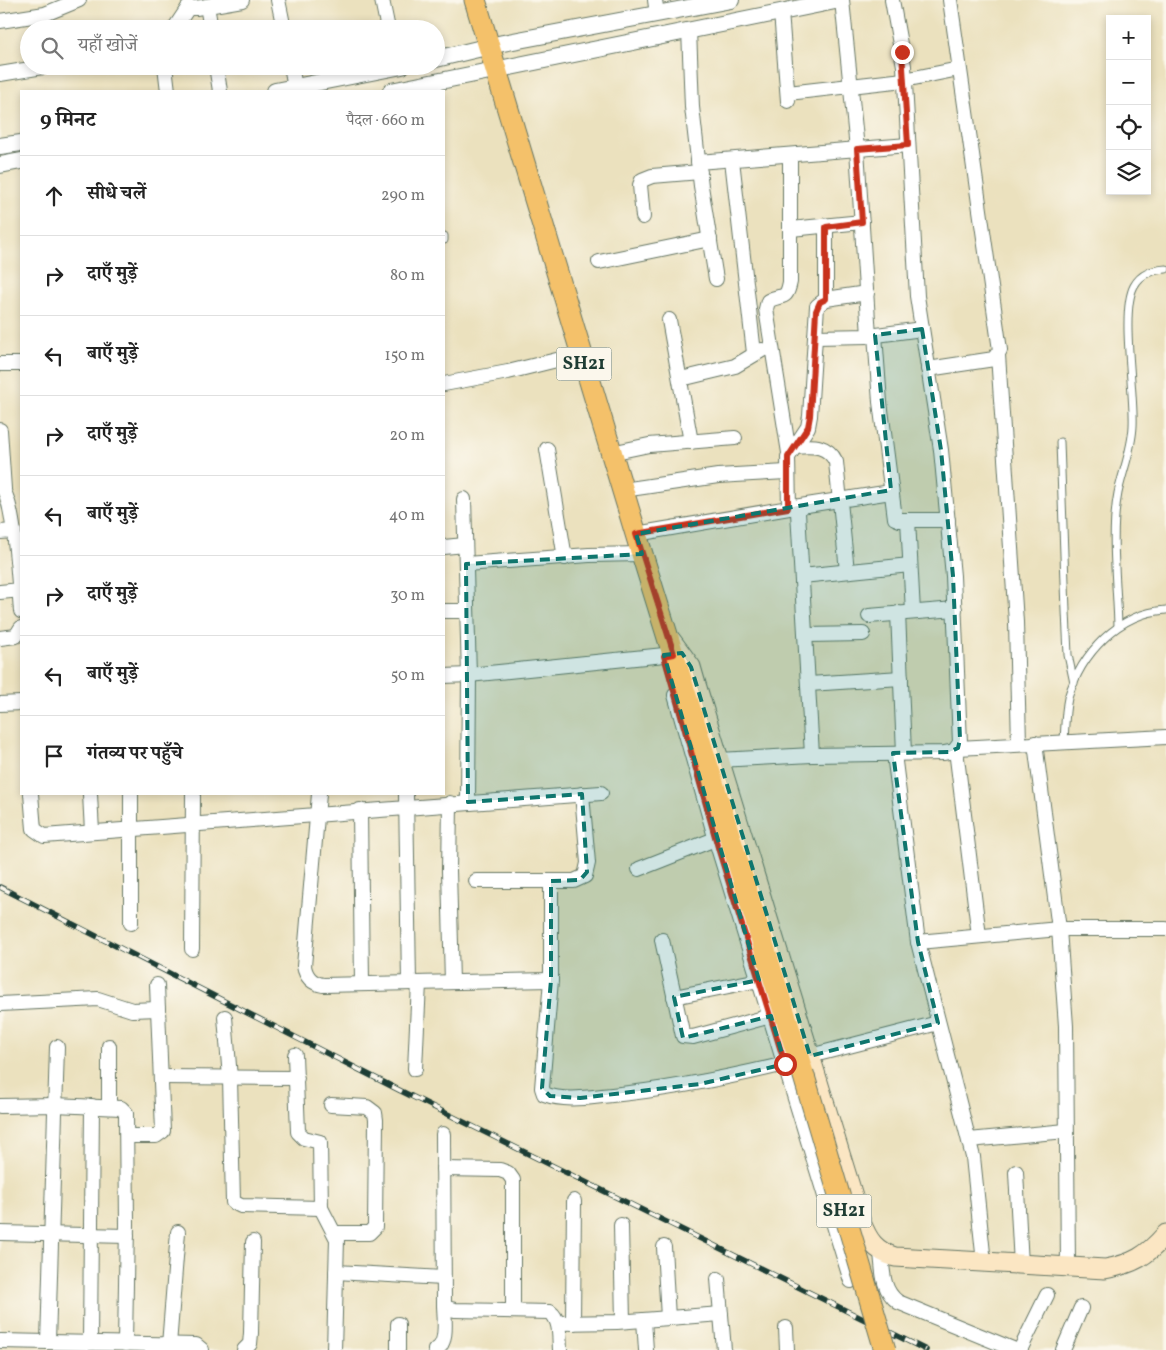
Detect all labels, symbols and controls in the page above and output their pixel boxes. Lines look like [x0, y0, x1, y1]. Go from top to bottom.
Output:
map controls [1106, 15, 1151, 195]
button: + [1106, 15, 1151, 60]
search box [20, 20, 445, 75]
text: यहाँ खोजें [78, 33, 137, 59]
icon: search [38, 34, 66, 62]
route end [891, 41, 914, 64]
button: − [1106, 60, 1151, 105]
button: locate [1106, 105, 1151, 150]
text: 9 मिनट [40, 106, 96, 135]
text: पैदल · 660 m [346, 110, 425, 132]
button: layers [1106, 150, 1151, 195]
text: सीधे चलें [87, 181, 146, 207]
icon: ahead [40, 182, 68, 210]
text: 290 m [381, 185, 425, 207]
text: दाएँ मुड़ें [87, 261, 137, 287]
icon: right [40, 262, 68, 290]
text: 80 m [390, 265, 425, 287]
text: बाएँ मुड़ें [87, 341, 138, 367]
icon: left [40, 342, 68, 370]
text: 150 m [384, 345, 425, 367]
road number: SH21 [556, 348, 612, 380]
text: दाएँ मुड़ें [87, 421, 137, 447]
icon: right [40, 422, 68, 450]
text: 20 m [390, 425, 425, 447]
text: बाएँ मुड़ें [87, 501, 138, 527]
icon: left [40, 502, 68, 530]
text: 40 m [389, 505, 425, 527]
text: दाएँ मुड़ें [87, 581, 137, 607]
icon: right [40, 582, 68, 610]
text: 30 m [390, 585, 425, 607]
text: बाएँ मुड़ें [87, 661, 138, 687]
icon: left [40, 662, 68, 690]
text: 50 m [391, 665, 425, 687]
text: गंतव्य पर पहुँचे [87, 741, 182, 767]
icon: arrive [40, 742, 68, 770]
route start [774, 1053, 797, 1076]
road number: SH21 [816, 1194, 872, 1228]

